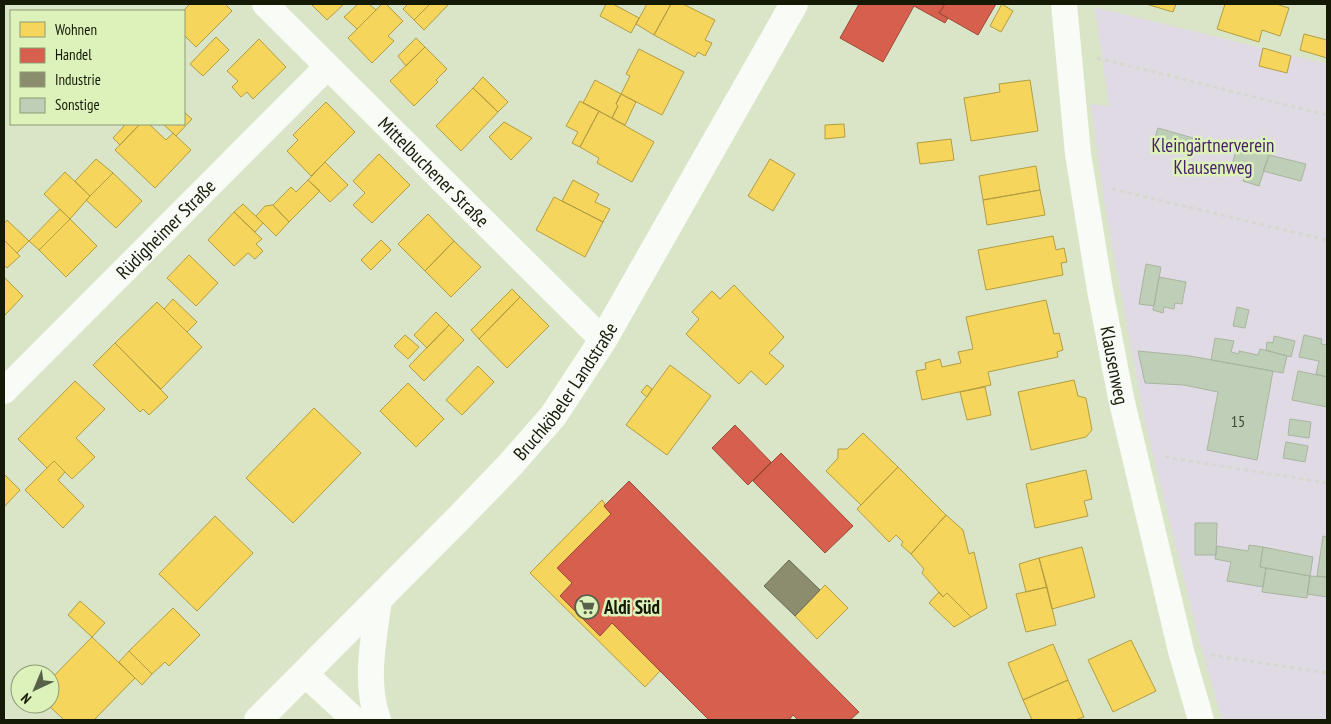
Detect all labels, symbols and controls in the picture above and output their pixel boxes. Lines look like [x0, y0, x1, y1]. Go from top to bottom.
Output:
legend [10, 10, 185, 125]
text: Wohnen [55, 20, 97, 39]
text: Handel [55, 45, 92, 64]
text: Industrie [55, 70, 101, 89]
text: Sonstige [55, 95, 100, 114]
street label: Mittelbuchener Straße [373, 111, 495, 232]
park label: Kleingärtnerverein Klausenweg [1152, 133, 1274, 179]
street label: Rüdigheimer Straße [111, 174, 221, 284]
street label: Bruchköbeler Landstraße [508, 318, 623, 465]
street label: Klausenweg [1095, 324, 1134, 407]
house number: 15 [1231, 411, 1245, 431]
supermarket icon: Aldi Süd [574, 594, 600, 620]
place label: Aldi Süd [603, 595, 660, 619]
north arrow [10, 664, 60, 714]
text: N [17, 689, 35, 707]

